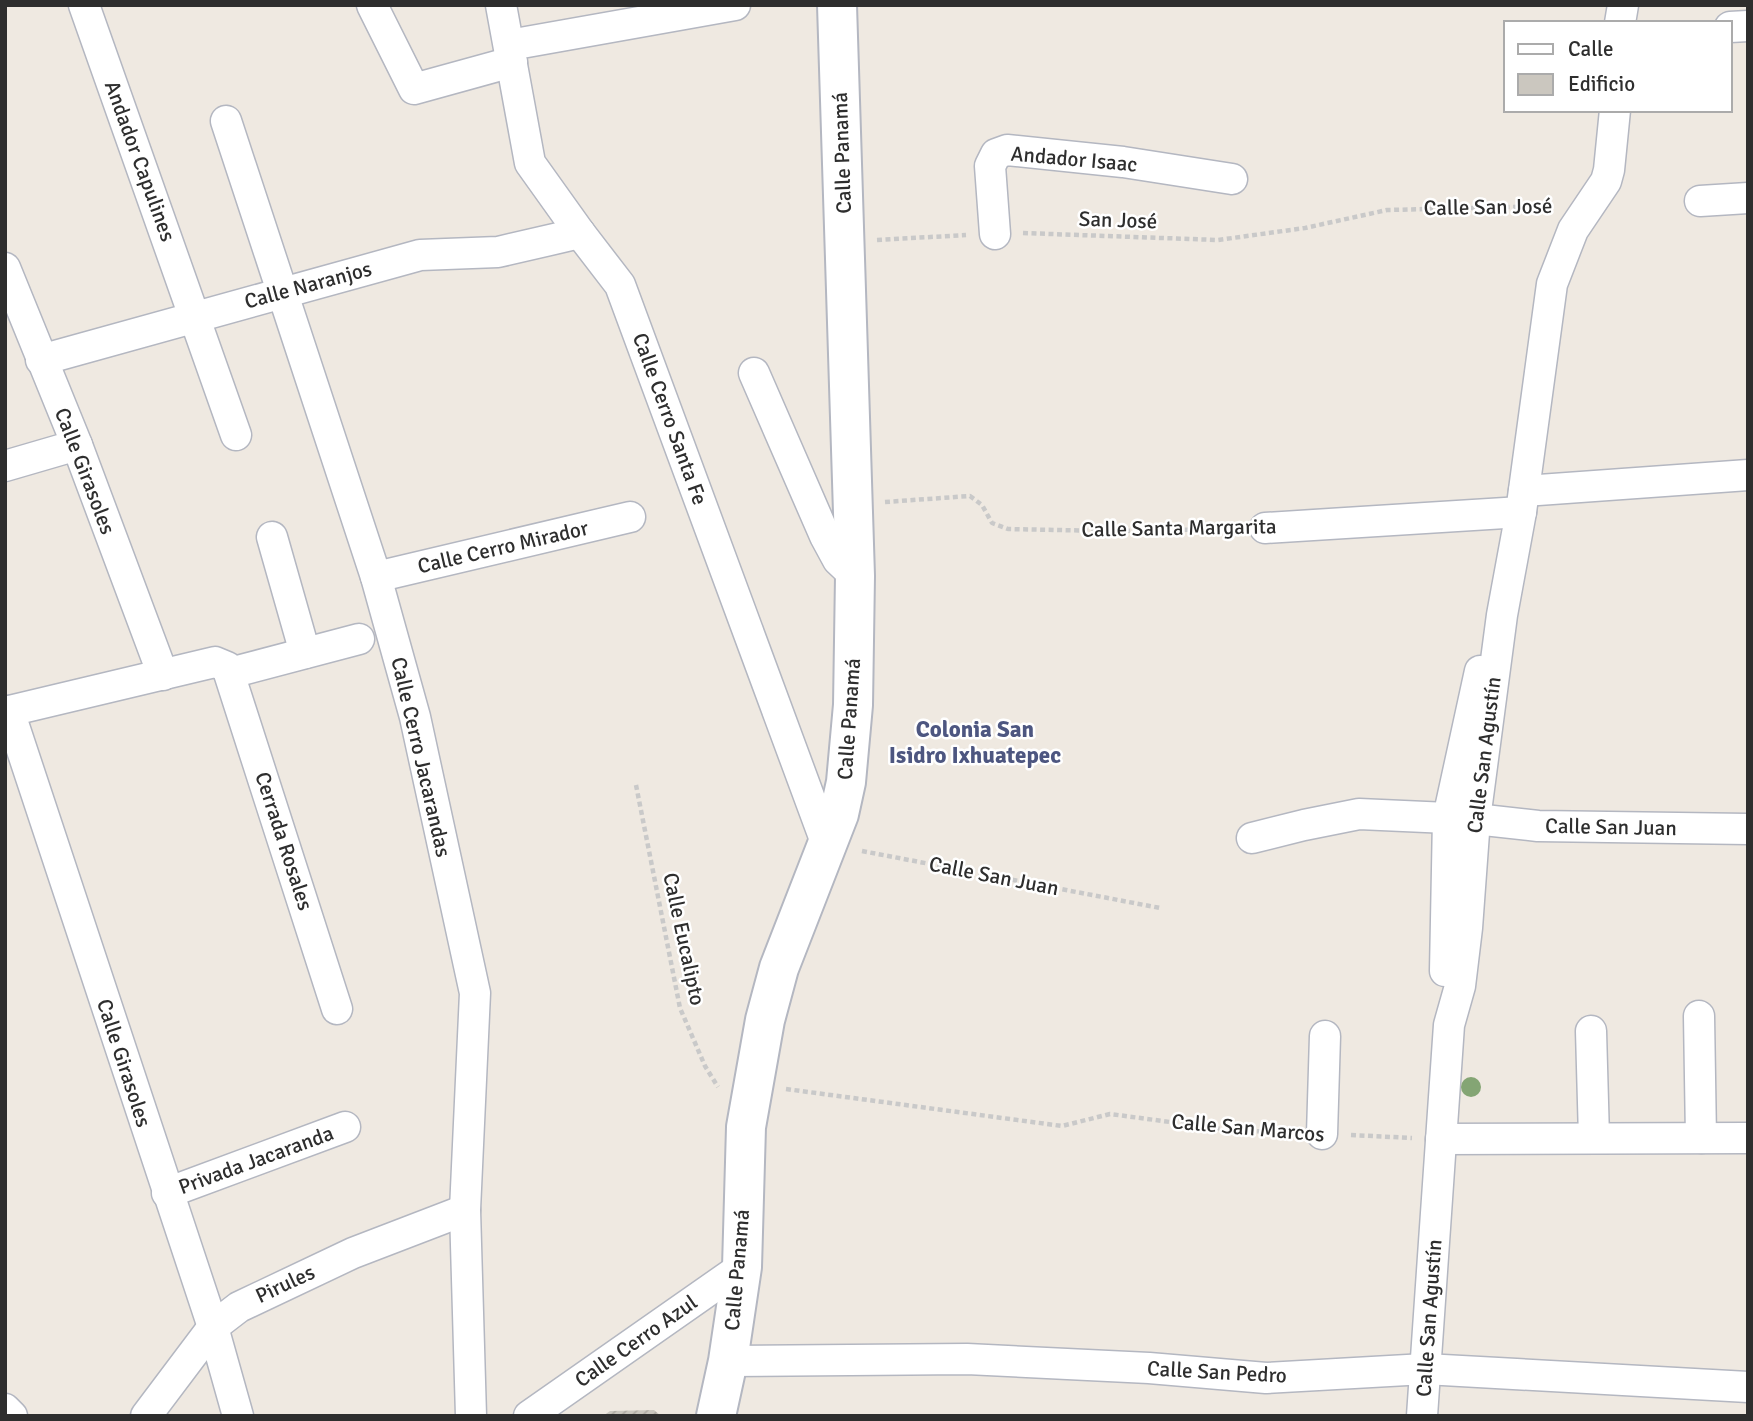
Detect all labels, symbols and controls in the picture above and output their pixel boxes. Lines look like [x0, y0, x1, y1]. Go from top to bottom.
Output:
legend [1504, 21, 1732, 112]
text: Calle [1568, 36, 1614, 62]
text: Edificio [1568, 71, 1635, 97]
street label: Andador Capulines [99, 77, 181, 245]
street label: Calle Panamá [827, 92, 857, 214]
street label: Andador Isaac [1010, 141, 1138, 177]
street label: Calle San José [1423, 193, 1553, 221]
street label: San José [1078, 206, 1158, 234]
street label: Calle Naranjos [241, 256, 375, 314]
street label: Calle Cerro Santa Fe [627, 329, 713, 509]
street label: Calle Girasoles [49, 404, 121, 538]
street label: Calle Santa Margarita [1081, 513, 1277, 543]
street label: Calle Cerro Mirador [415, 515, 591, 579]
street label: Calle Cerro Jacarandas [385, 654, 457, 860]
street label: Calle Panamá [832, 657, 866, 781]
street label: Calle San Agustín [1461, 675, 1507, 835]
district label: Colonia San Isidro Ixhuatepec [889, 715, 1061, 770]
street label: Cerrada Rosales [249, 768, 319, 914]
street label: Calle San Juan [1545, 813, 1677, 841]
street label: Calle San Juan [927, 851, 1061, 901]
street label: Calle Eucalipto [657, 870, 711, 1008]
street label: Calle Girasoles [91, 996, 157, 1130]
street label: Calle San Marcos [1170, 1108, 1326, 1148]
street label: Privada Jacaranda [175, 1120, 337, 1200]
street label: Calle Panamá [719, 1208, 755, 1332]
street label: Calle San Agustín [1411, 1238, 1447, 1398]
street label: Pirules [251, 1259, 319, 1309]
street label: Calle Cerro Azul [570, 1289, 702, 1393]
street label: Calle San Pedro [1147, 1355, 1287, 1389]

